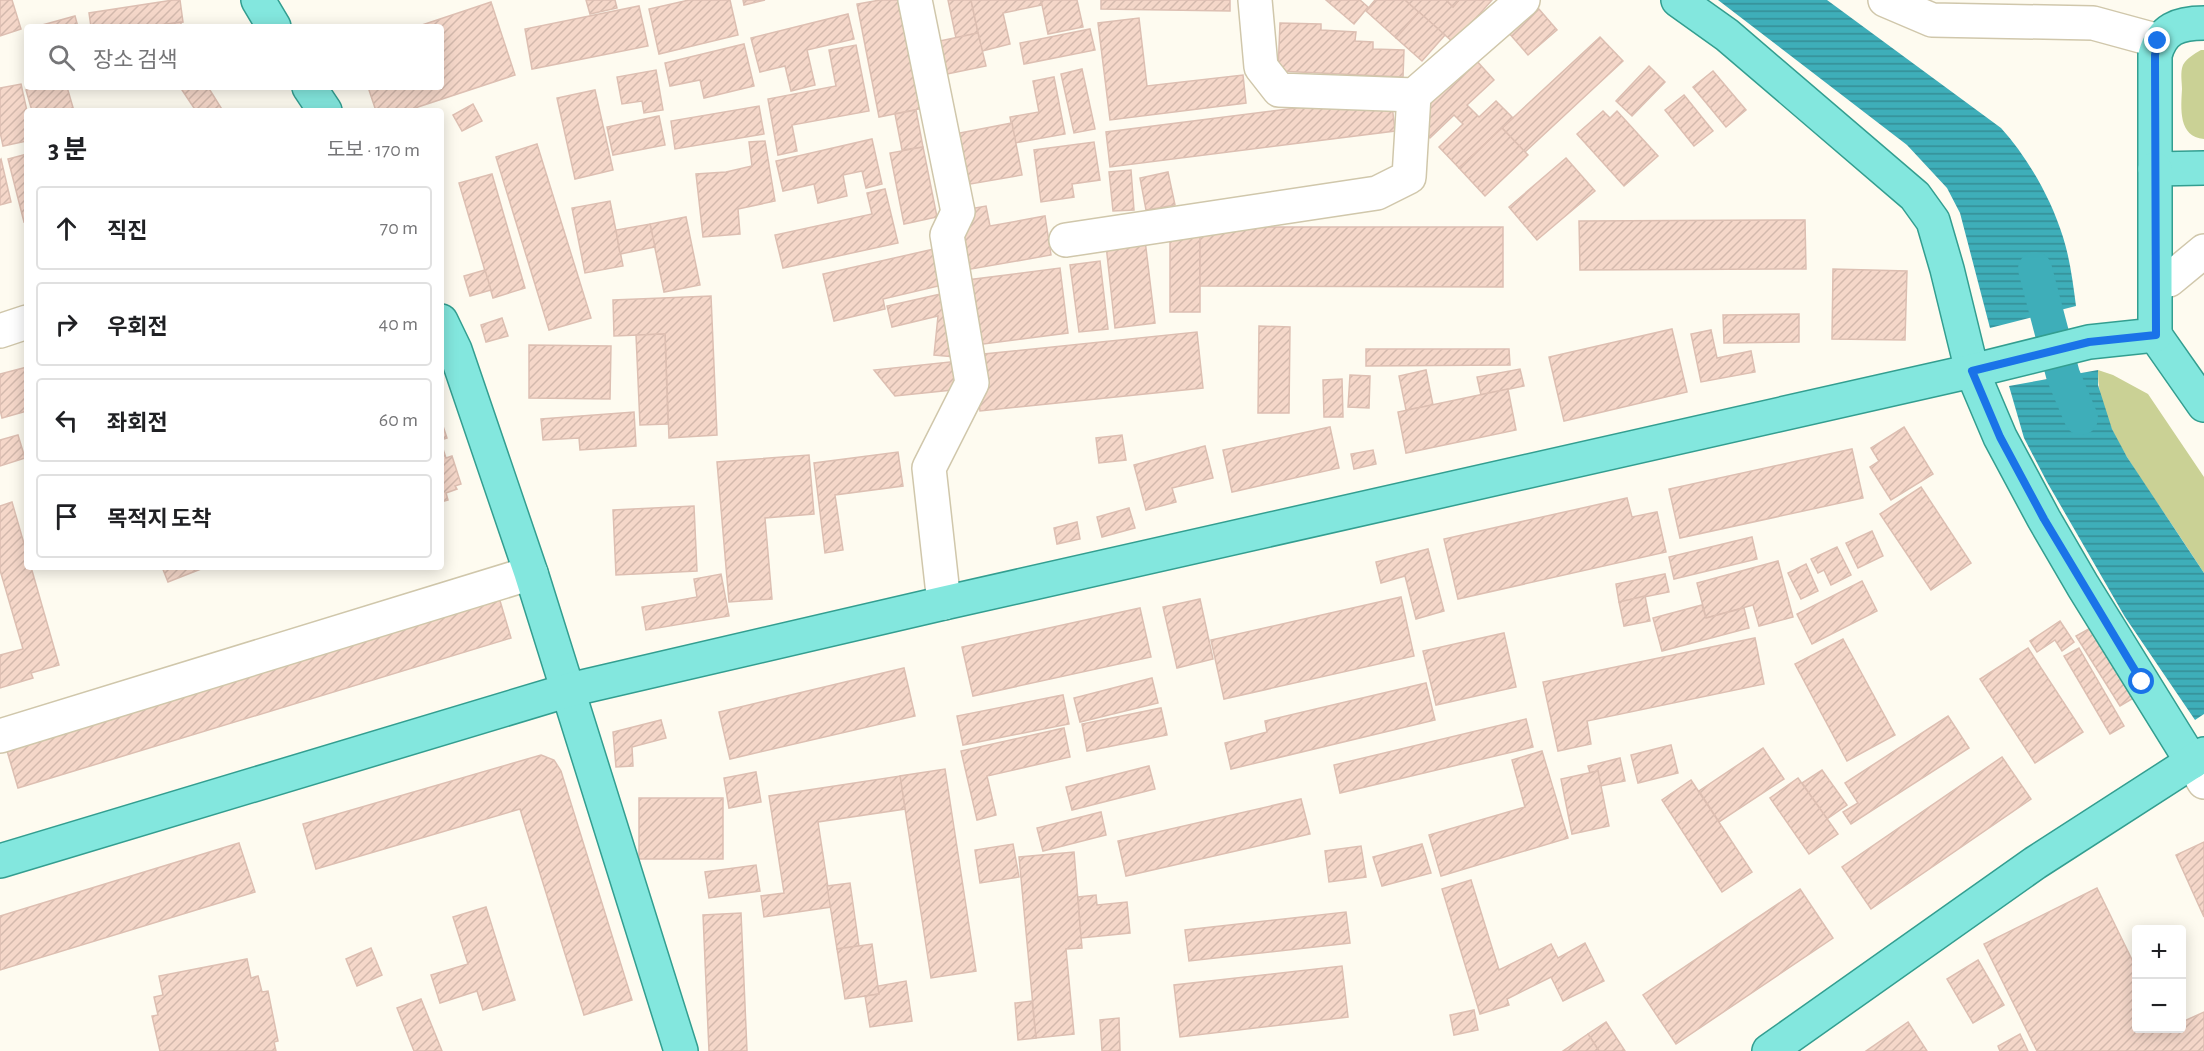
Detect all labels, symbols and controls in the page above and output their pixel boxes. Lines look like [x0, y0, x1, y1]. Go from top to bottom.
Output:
search box [24, 24, 444, 90]
route end [2144, 27, 2170, 53]
icon: search [45, 41, 78, 74]
text: 장소 검색 [93, 49, 178, 71]
text: 3 분 [48, 137, 87, 163]
text: 도보 · 170 m [327, 140, 420, 160]
icon: ahead [50, 212, 83, 245]
text: 70 m [380, 218, 418, 238]
text: 직진 [107, 220, 147, 242]
icon: right [50, 308, 83, 341]
text: 40 m [379, 314, 418, 334]
text: 우회전 [107, 316, 168, 338]
icon: left [50, 404, 83, 437]
text: 60 m [379, 410, 418, 430]
text: 좌회전 [107, 412, 168, 434]
icon: arrive [50, 500, 83, 533]
text: 목적지 도착 [107, 508, 212, 530]
route start [2128, 668, 2154, 694]
map controls [2132, 925, 2186, 1033]
button: + [2132, 925, 2186, 979]
button: − [2132, 979, 2186, 1033]

